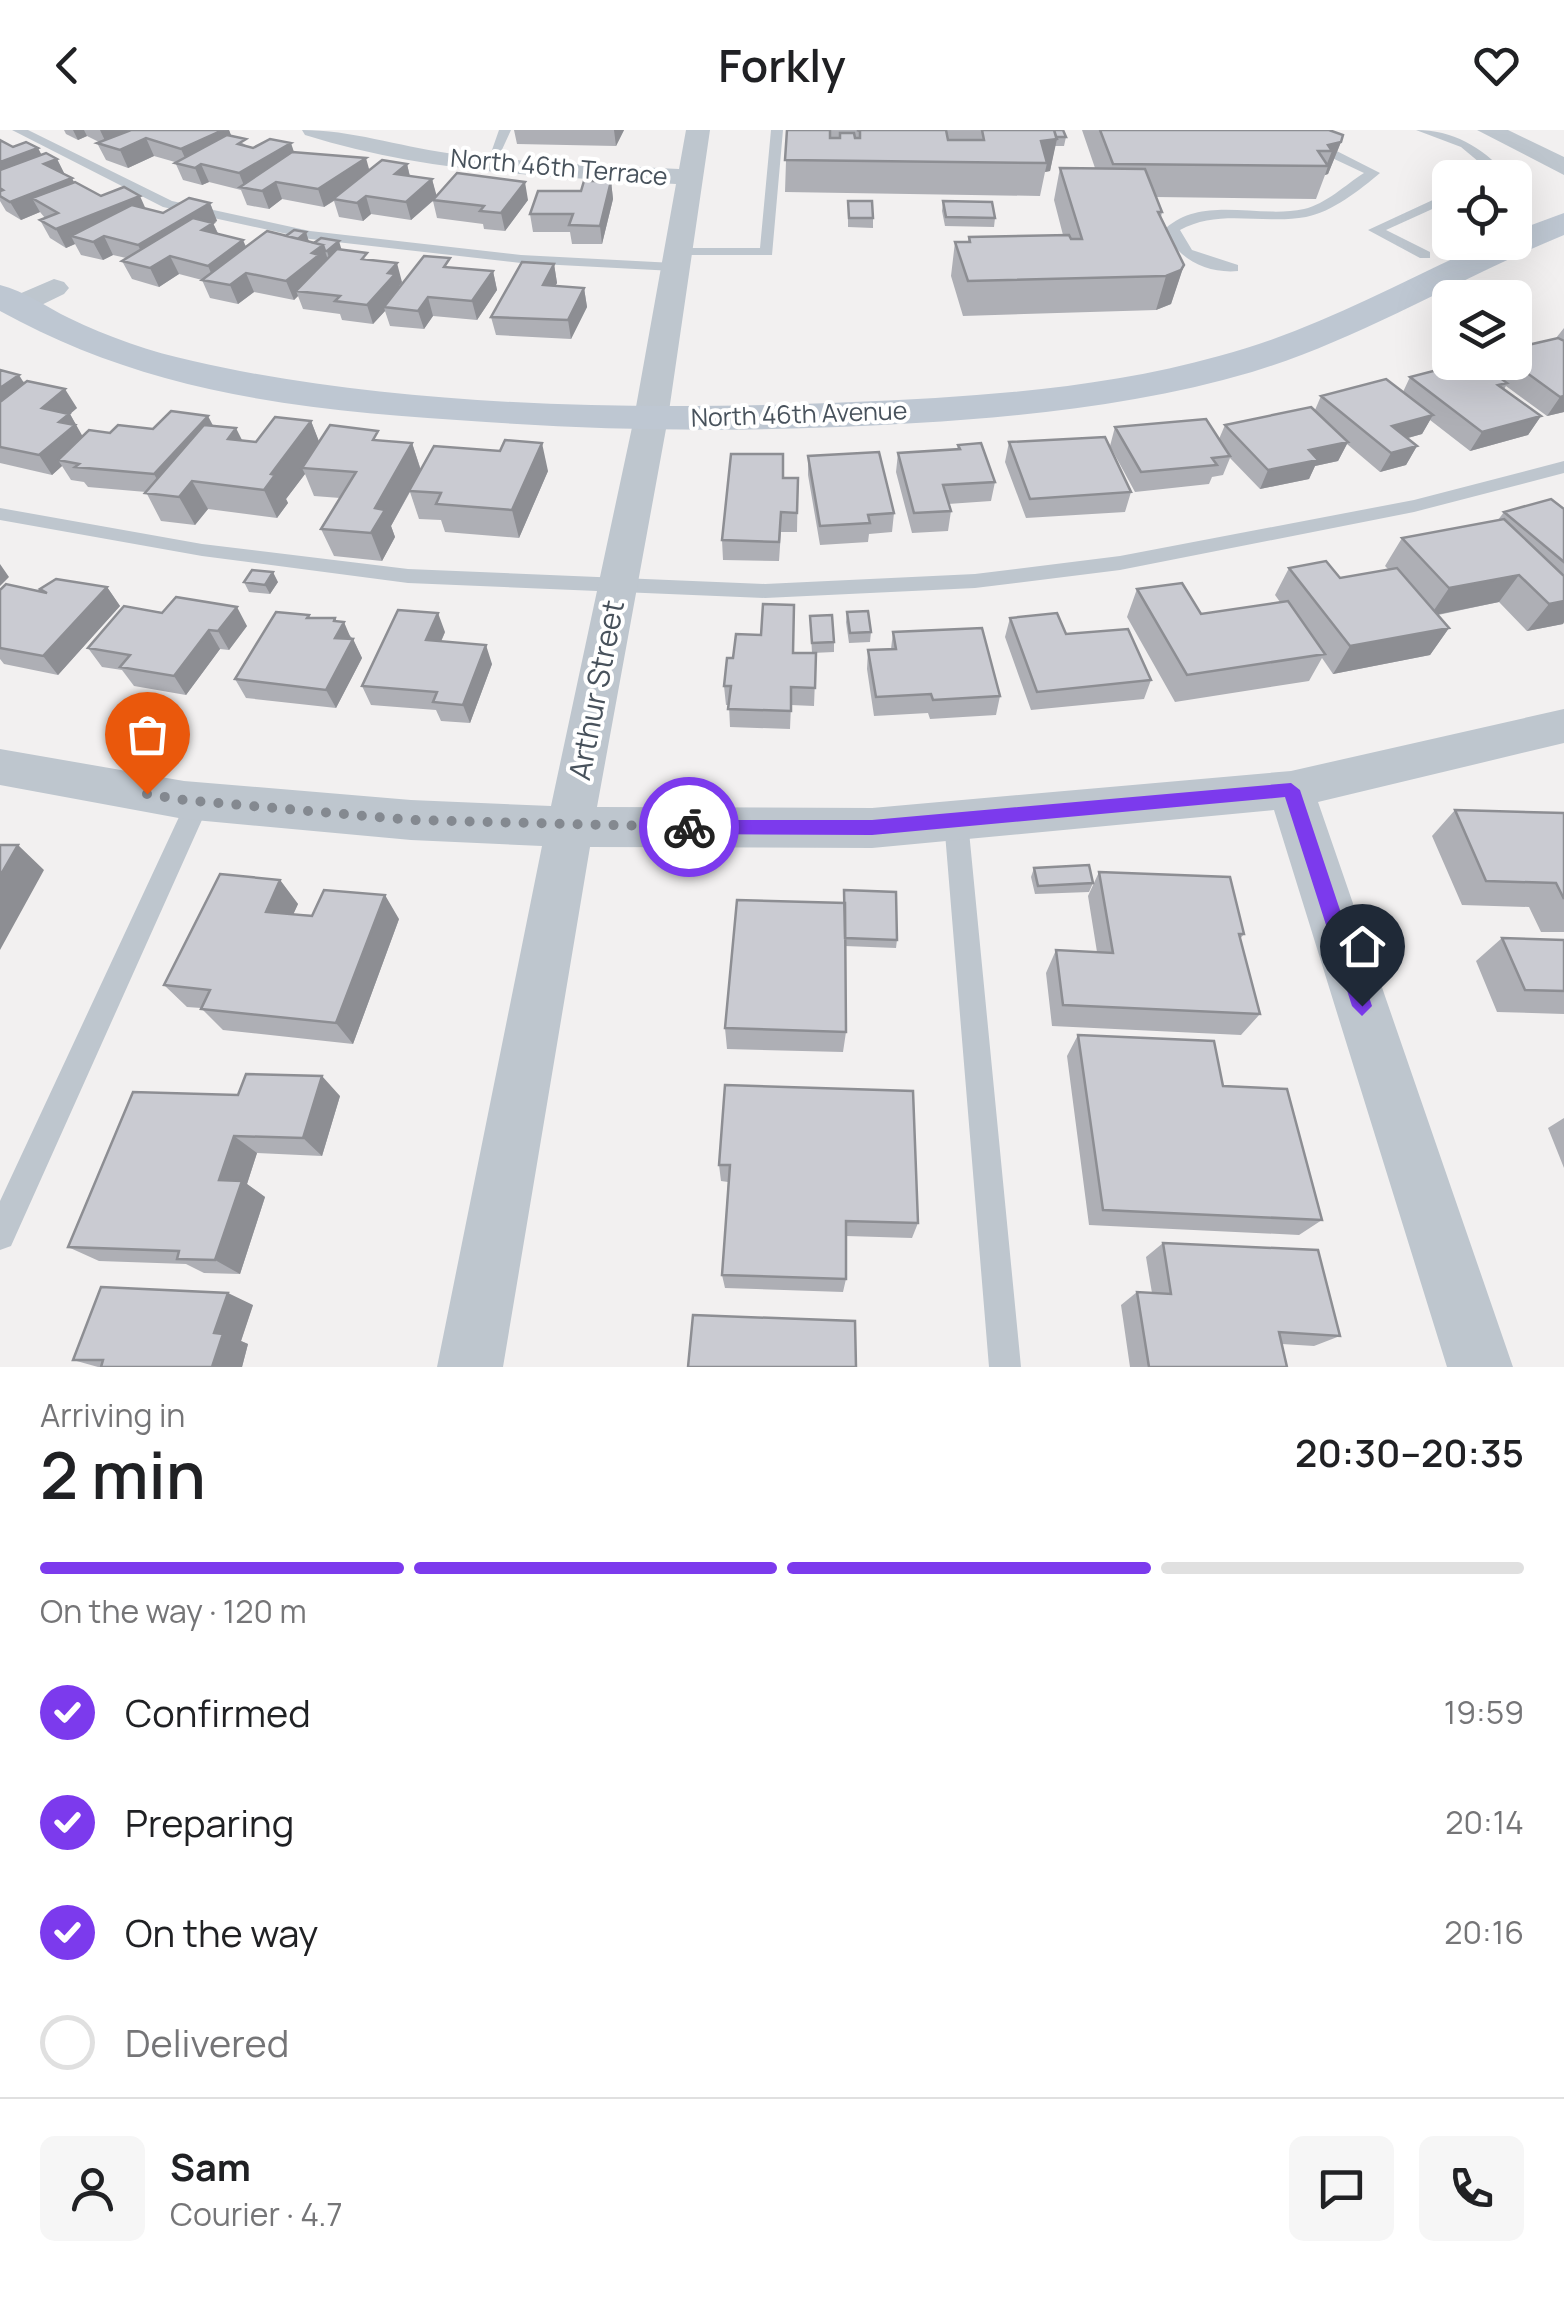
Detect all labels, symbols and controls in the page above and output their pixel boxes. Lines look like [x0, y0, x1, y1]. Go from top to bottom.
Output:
text: Forkly [718, 34, 846, 96]
icon: back [40, 38, 95, 93]
icon: heart [1469, 38, 1524, 93]
street label: North 46th Terrace [449, 140, 669, 193]
map controls [1432, 160, 1532, 380]
button: locate [1432, 160, 1532, 260]
button: layers [1432, 280, 1532, 380]
street label: North 46th Avenue [690, 392, 908, 435]
street label: Arthur Street [558, 596, 633, 783]
pin [105, 692, 190, 795]
icon: bag [120, 707, 175, 762]
courier [639, 777, 739, 877]
icon: bike [662, 800, 717, 855]
pin [1320, 904, 1405, 1007]
icon: home [1335, 919, 1390, 974]
text: Arriving in [40, 1393, 185, 1437]
text: 20:30–20:35 [1295, 1426, 1524, 1478]
text: 2 min [40, 1430, 206, 1519]
text: On the way · 120 m [40, 1589, 307, 1633]
icon: check [40, 1685, 95, 1740]
text: Confirmed [125, 1686, 311, 1738]
text: 19:59 [1444, 1690, 1524, 1734]
icon: check [40, 1795, 95, 1850]
text: Preparing [125, 1796, 294, 1848]
text: 20:14 [1445, 1800, 1524, 1844]
icon: check [40, 1905, 95, 1960]
text: On the way [125, 1906, 318, 1958]
text: 20:16 [1444, 1910, 1524, 1954]
text: Delivered [125, 2016, 289, 2068]
button: person [40, 2136, 145, 2241]
button: chat [1289, 2136, 1394, 2241]
button: phone [1419, 2136, 1524, 2241]
text: Sam [170, 2140, 251, 2192]
text: Courier · 4.7 [170, 2192, 343, 2236]

